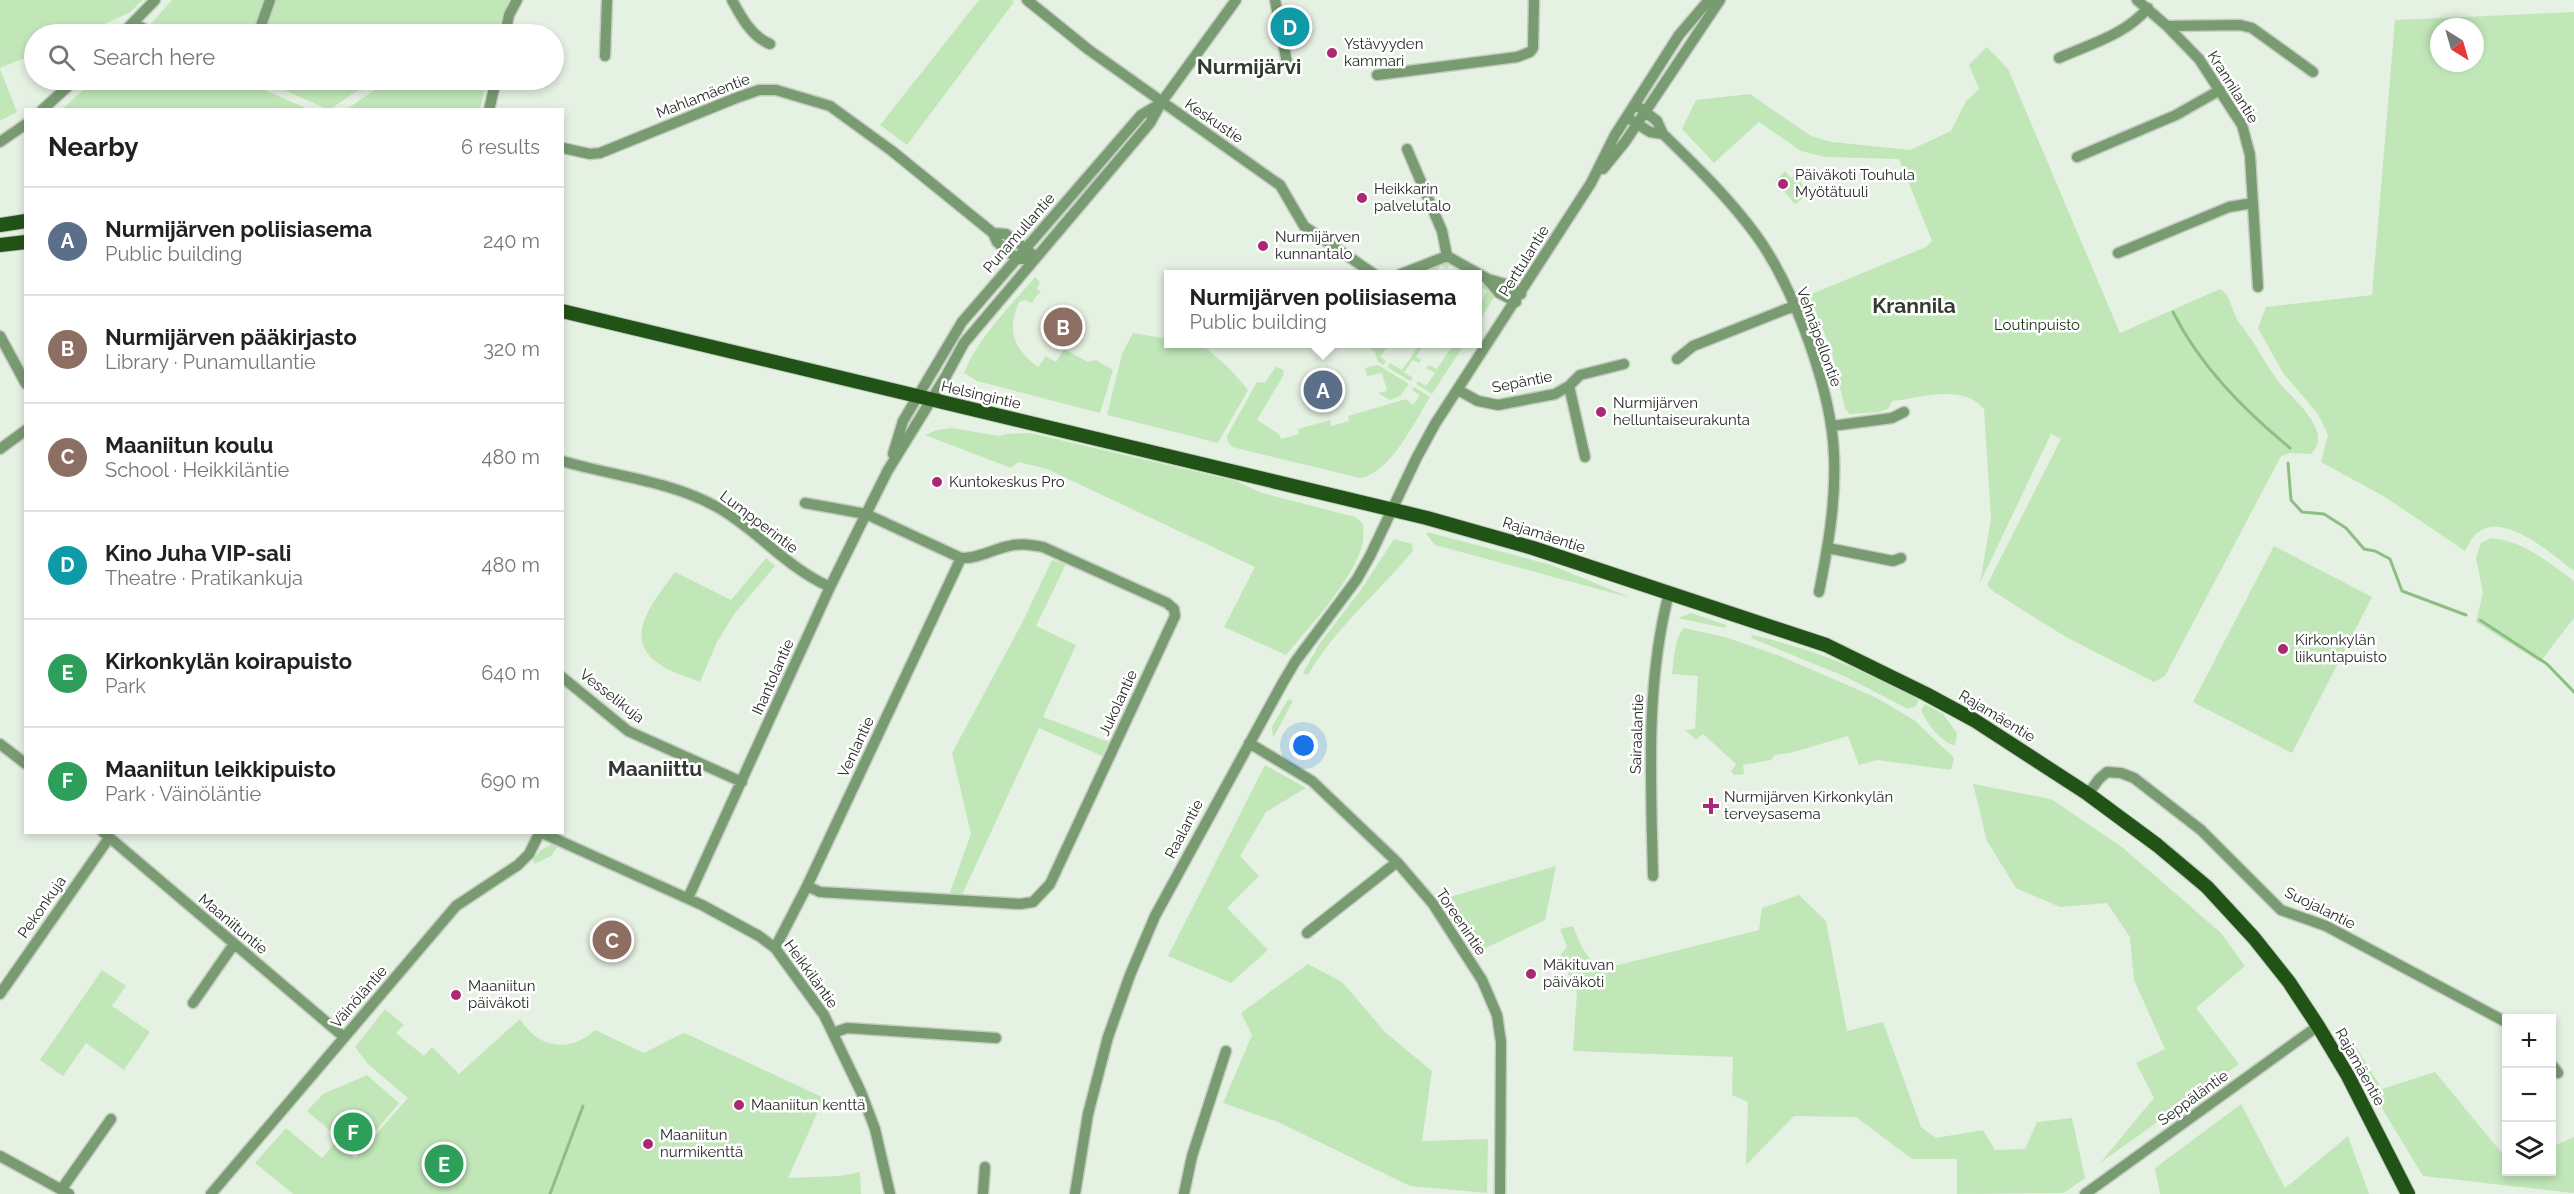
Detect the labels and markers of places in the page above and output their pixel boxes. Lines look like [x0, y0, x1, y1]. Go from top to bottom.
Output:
pin: D [1270, 4, 1310, 50]
place label: Ystävyyden kammari [1344, 35, 1423, 70]
marker: Ystävyyden kammari [1325, 46, 1339, 60]
place label: Päiväkoti Touhula Myötätuuli [1795, 166, 1915, 201]
marker: Päiväkoti Touhula Myötätuuli [1776, 177, 1790, 191]
place label: Heikkarin palvelutalo [1374, 180, 1451, 215]
marker: Heikkarin palvelutalo [1355, 191, 1369, 205]
place label: Nurmijärven kunnantalo [1275, 228, 1360, 263]
marker: Nurmijärven kunnantalo [1256, 239, 1270, 253]
pin: B [1044, 304, 1082, 350]
pin: A [1304, 368, 1342, 412]
place label: Nurmijärven helluntaiseurakunta [1613, 394, 1750, 429]
marker: Nurmijärven helluntaiseurakunta [1594, 405, 1608, 419]
place label: Kuntokeskus Pro [949, 473, 1065, 491]
marker: Kuntokeskus Pro [930, 475, 944, 489]
place label: Kirkonkylän liikuntapuisto [2295, 631, 2387, 666]
marker: Kirkonkylän liikuntapuisto [2276, 642, 2290, 656]
place label: Nurmijärven Kirkonkylän terveysasema [1724, 788, 1893, 823]
marker: Nurmijärven Kirkonkylän terveysasema [1702, 797, 1720, 815]
pin: C [592, 918, 632, 962]
place label: Mäkituvan päiväkoti [1543, 956, 1614, 991]
marker: Mäkituvan päiväkoti [1524, 967, 1538, 981]
place label: Maaniitun päiväkoti [468, 977, 535, 1012]
marker: Maaniitun päiväkoti [449, 988, 463, 1002]
place label: Maaniitun kenttä [751, 1096, 865, 1114]
marker: Maaniitun kenttä [732, 1098, 746, 1112]
pin: F [334, 1110, 372, 1154]
place label: Maaniitun nurmikenttä [660, 1126, 743, 1161]
marker: Maaniitun nurmikenttä [641, 1137, 655, 1151]
pin: E [424, 1142, 464, 1186]

